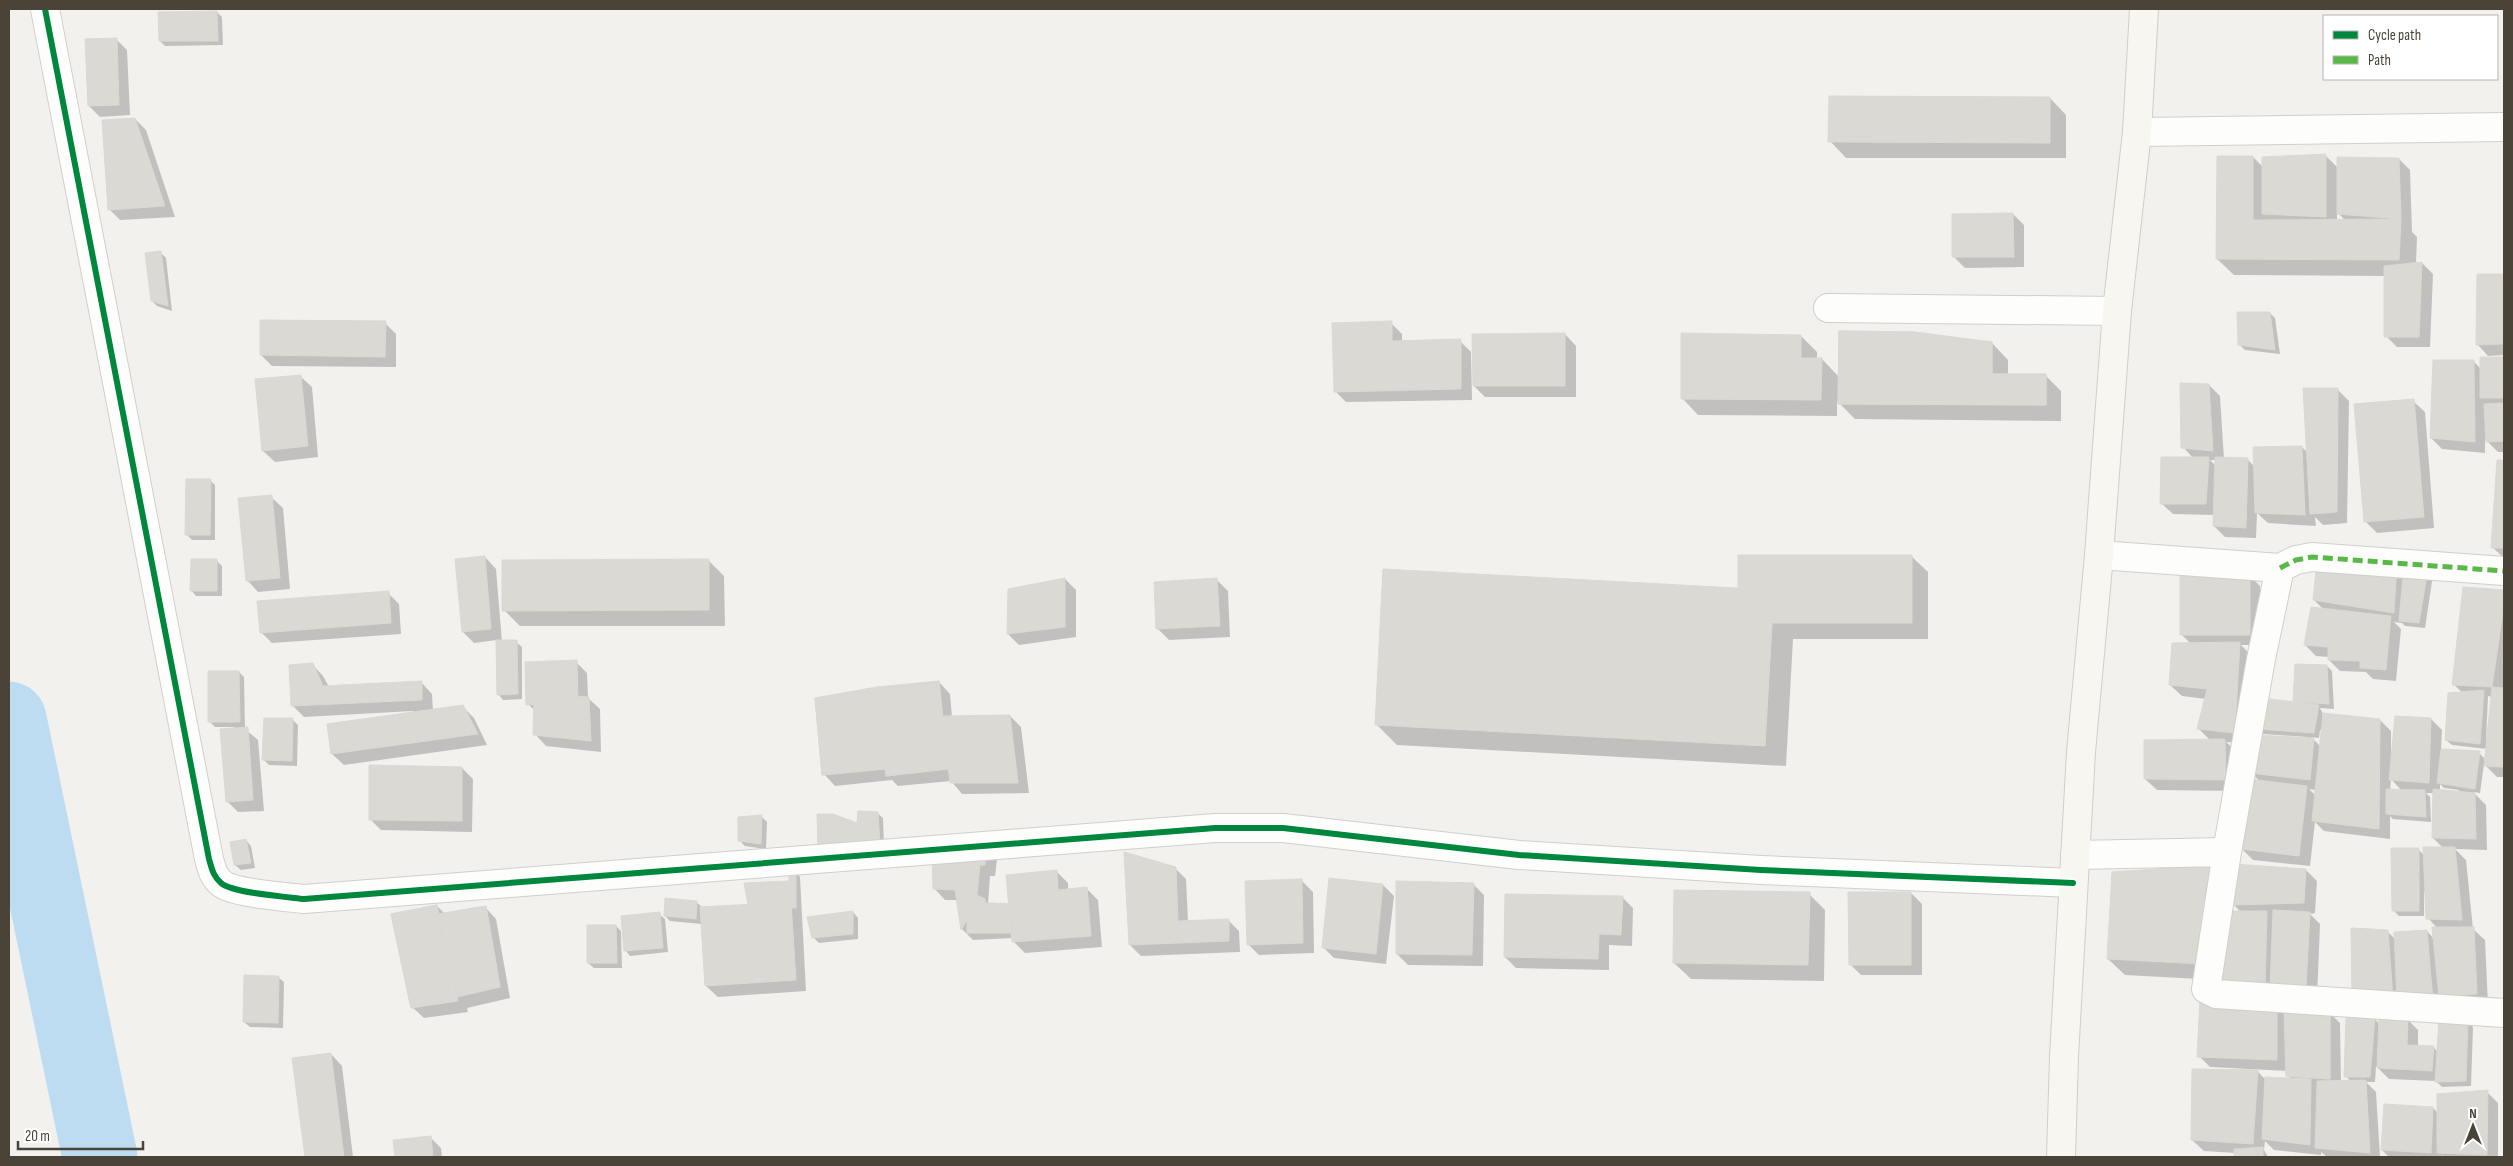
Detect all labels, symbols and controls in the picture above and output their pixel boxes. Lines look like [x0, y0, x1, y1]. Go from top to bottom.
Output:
legend [2323, 15, 2498, 80]
text: Cycle path [2368, 26, 2421, 45]
text: Path [2368, 51, 2391, 70]
north arrow [2448, 1101, 2498, 1151]
text: N [2469, 1105, 2477, 1122]
scale bar [18, 1118, 142, 1150]
text: 20 m [25, 1127, 50, 1146]

